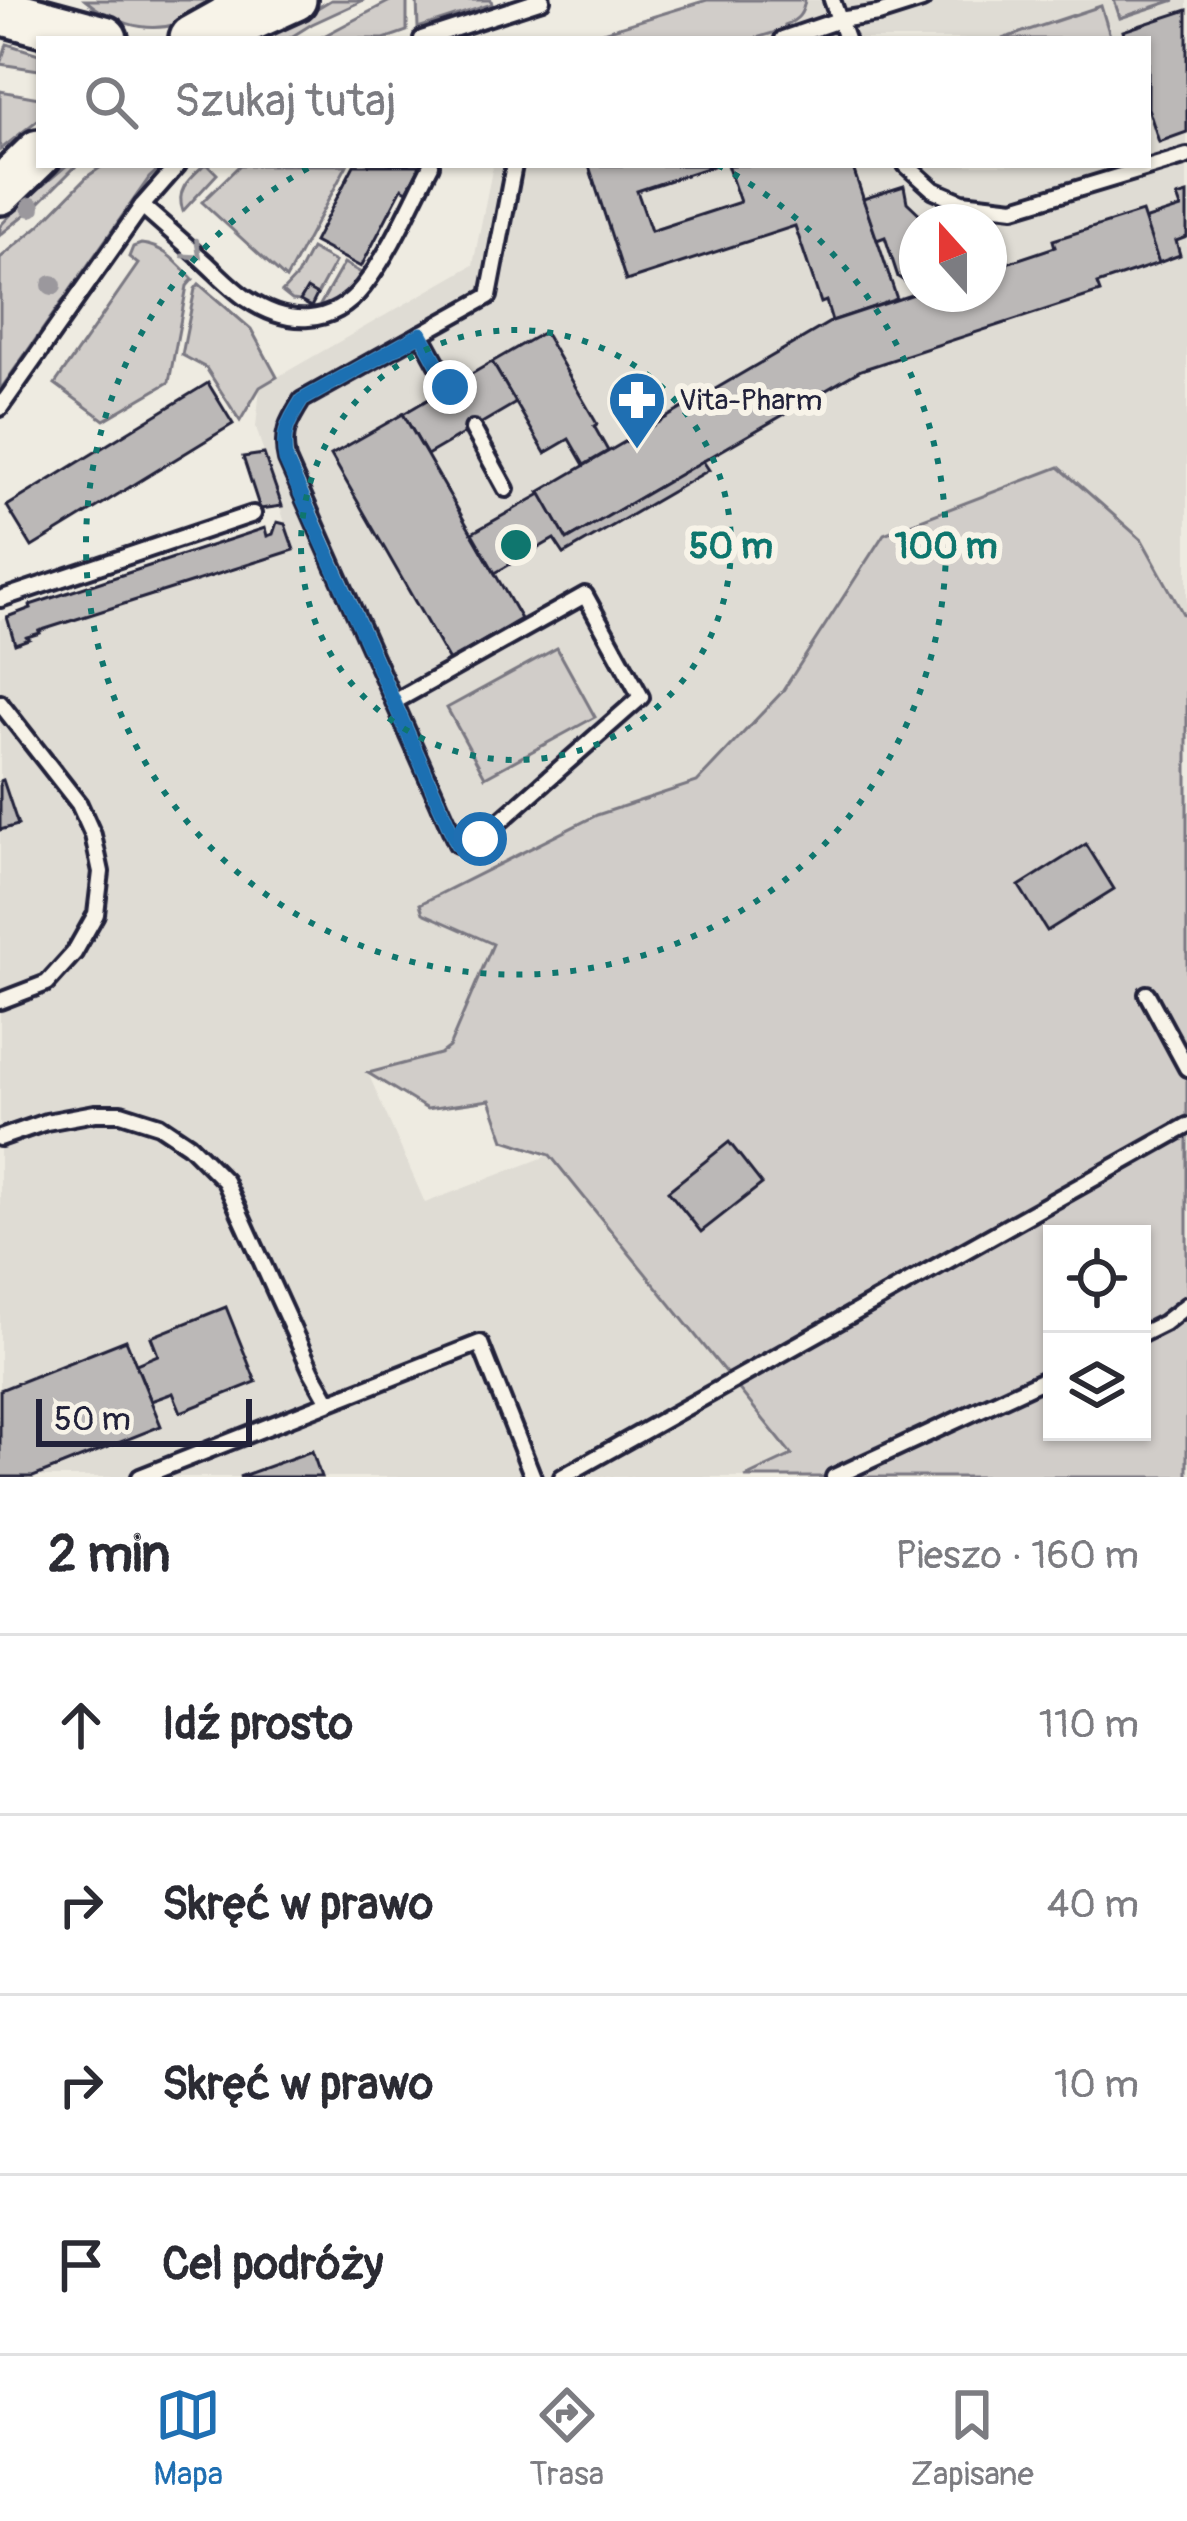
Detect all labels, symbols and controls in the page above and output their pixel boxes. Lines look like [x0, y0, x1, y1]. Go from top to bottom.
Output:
search box [36, 36, 1151, 168]
icon: search [78, 69, 144, 135]
text: Szukaj tutaj [174, 74, 396, 130]
north arrow [899, 204, 1007, 312]
one-way arrow [181, 238, 202, 259]
route end [423, 360, 477, 414]
pharmacy icon: Vita-Pharm [606, 369, 668, 451]
place label: Vita-Pharm [679, 382, 822, 419]
centre of rings [495, 524, 537, 566]
text: 50 m [689, 524, 773, 569]
text: 100 m [894, 524, 998, 569]
route start [453, 812, 507, 866]
map controls [1043, 1225, 1151, 1441]
button: locate [1043, 1225, 1151, 1333]
button: layers [1043, 1333, 1151, 1441]
scale bar [36, 1393, 252, 1446]
text: 50 m [54, 1399, 131, 1440]
text: 2 min [48, 1523, 170, 1587]
text: Pieszo · 160 m [895, 1531, 1139, 1580]
icon: ahead [48, 1692, 114, 1758]
text: Idź prosto [162, 1697, 353, 1753]
text: 110 m [1039, 1700, 1139, 1749]
icon: right [48, 1872, 114, 1938]
text: Skręć w prawo [162, 1877, 433, 1933]
text: 40 m [1047, 1880, 1139, 1929]
icon: right [48, 2052, 114, 2118]
text: Skręć w prawo [162, 2057, 433, 2113]
text: 10 m [1054, 2060, 1139, 2109]
icon: arrive [48, 2232, 114, 2298]
text: Cel podróży [162, 2237, 383, 2293]
tab: Mapa [153, 2382, 223, 2495]
tab: Trasa [530, 2382, 604, 2495]
tab: Zapisane [910, 2382, 1034, 2495]

